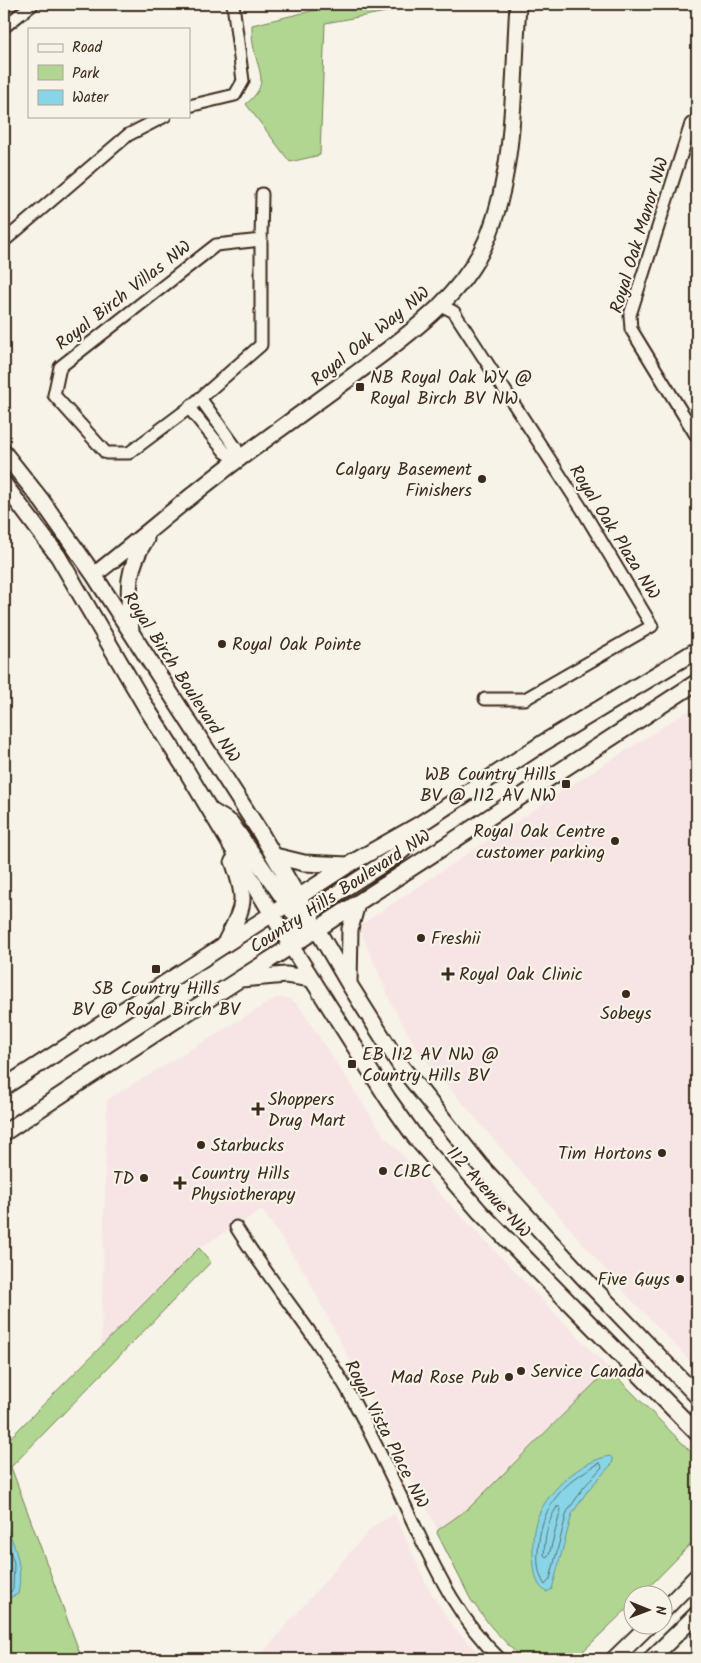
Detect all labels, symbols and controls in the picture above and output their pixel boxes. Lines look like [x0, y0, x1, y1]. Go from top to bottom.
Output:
legend [28, 28, 190, 118]
text: Road [72, 36, 103, 60]
text: Park [72, 62, 100, 86]
text: Water [72, 86, 109, 110]
street label: Royal Oak Manor NW [603, 154, 678, 317]
street label: Royal Birch Villas NW [50, 234, 198, 359]
street label: Royal Oak Way NW [305, 280, 437, 395]
place label: NB Royal Oak WY @ Royal Birch BV NW [370, 364, 532, 414]
marker: NB Royal Oak WY @ Royal Birch BV NW [354, 381, 366, 393]
place label: Calgary Basement Finishers [335, 456, 473, 506]
street label: Royal Oak Plaza NW [560, 459, 667, 606]
marker: Calgary Basement Finishers [476, 473, 488, 485]
street label: Royal Birch Boulevard NW [114, 586, 247, 769]
place label: Royal Oak Pointe [232, 631, 361, 660]
marker: Royal Oak Pointe [216, 638, 228, 650]
place label: WB Country Hills BV @ 112 AV NW [420, 761, 556, 811]
marker: WB Country Hills BV @ 112 AV NW [560, 778, 572, 790]
place label: Royal Oak Centre customer parking [473, 818, 605, 868]
street label: Country Hills Boulevard NW [244, 823, 437, 962]
marker: Royal Oak Centre customer parking [609, 835, 621, 847]
place label: Freshii [431, 925, 481, 954]
marker: Freshii [415, 932, 427, 944]
place label: Royal Oak Clinic [459, 961, 583, 990]
marker: SB Country Hills BV @ Royal Birch BV [150, 963, 162, 975]
marker: Royal Oak Clinic [441, 967, 455, 981]
place label: SB Country Hills BV @ Royal Birch BV [72, 975, 241, 1025]
marker: Sobeys [620, 988, 632, 1000]
place label: Sobeys [600, 1000, 652, 1029]
place label: EB 112 AV NW @ Country Hills BV [362, 1041, 499, 1091]
marker: EB 112 AV NW @ Country Hills BV [346, 1058, 358, 1070]
place label: Shoppers Drug Mart [268, 1086, 347, 1136]
marker: Shoppers Drug Mart [252, 1103, 264, 1115]
place label: Starbucks [211, 1132, 284, 1161]
marker: Starbucks [195, 1139, 207, 1151]
street label: 112 Avenue NW [438, 1140, 537, 1246]
place label: Tim Hortons [558, 1140, 652, 1169]
marker: Tim Hortons [656, 1147, 668, 1159]
place label: CIBC [393, 1158, 432, 1187]
place label: Country Hills Physiotherapy [191, 1160, 296, 1210]
place label: TD [113, 1165, 134, 1194]
marker: CIBC [377, 1165, 389, 1177]
marker: TD [138, 1172, 150, 1184]
marker: Country Hills Physiotherapy [173, 1176, 187, 1190]
place label: Five Guys [598, 1266, 670, 1295]
marker: Five Guys [674, 1273, 686, 1285]
street label: Royal Vista Place NW [336, 1355, 436, 1514]
place label: Service Canada [531, 1358, 645, 1387]
place label: Mad Rose Pub [391, 1364, 500, 1393]
marker: Service Canada [515, 1365, 527, 1377]
marker: Mad Rose Pub [503, 1371, 515, 1383]
north arrow [624, 1586, 674, 1636]
text: N [649, 1606, 671, 1615]

